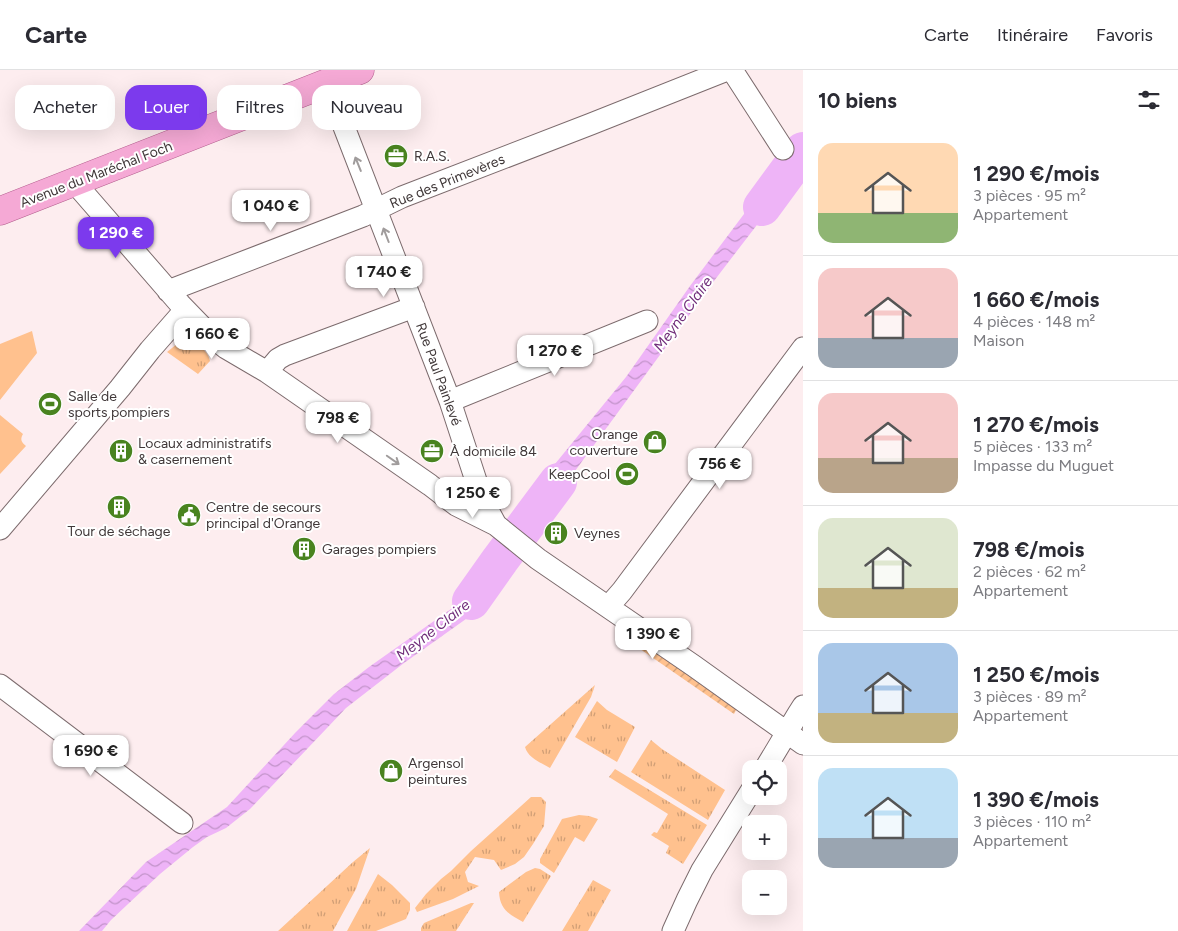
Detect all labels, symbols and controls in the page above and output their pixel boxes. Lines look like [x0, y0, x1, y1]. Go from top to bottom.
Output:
text: Carte [25, 20, 87, 49]
text: Carte [924, 24, 969, 46]
text: Itinéraire [997, 24, 1068, 46]
text: Favoris [1096, 24, 1153, 46]
chip: Acheter [15, 85, 115, 130]
chip: Louer [125, 85, 207, 130]
chip: Filtres [217, 85, 302, 130]
chip: Nouveau [312, 85, 421, 130]
icon: filters [1135, 86, 1163, 114]
text: 10 biens [818, 88, 897, 113]
street label: Avenue du Maréchal Foch [18, 137, 175, 211]
office icon: R.A.S. [383, 143, 409, 169]
place label: R.A.S. [414, 148, 450, 165]
street label: Rue des Primevères [387, 151, 507, 212]
one-way arrow [353, 157, 363, 172]
text: 1 290 €/mois [973, 161, 1099, 186]
icon: home [858, 163, 918, 223]
text: 3 pièces · 95 m² [973, 186, 1086, 205]
pin: 1 040 € [225, 190, 317, 232]
text: 1 040 € [243, 196, 299, 215]
text: Appartement [973, 205, 1068, 224]
pin: 1 290 € [70, 216, 162, 259]
text: 1 290 € [89, 223, 143, 242]
one-way arrow [381, 227, 390, 243]
pin: 1 740 € [338, 256, 430, 298]
text: 1 740 € [357, 262, 411, 281]
water label: Meyne Claire [650, 273, 716, 355]
text: 1 660 €/mois [973, 287, 1099, 312]
icon: home [858, 288, 918, 348]
text: 4 pièces · 148 m² [973, 312, 1095, 331]
pin: 1 660 € [166, 318, 258, 360]
street label: Rue Paul Painlevé [412, 320, 465, 428]
text: 1 660 € [185, 324, 239, 343]
text: Maison [973, 331, 1024, 350]
pin: 1 270 € [509, 334, 601, 377]
text: 1 270 € [528, 341, 582, 360]
place label: Salle de sports pompiers [68, 388, 170, 421]
sports icon: Salle de sports pompiers [37, 391, 63, 417]
pin: 798 € [303, 402, 373, 444]
text: 798 € [317, 408, 359, 427]
text: 1 270 €/mois [973, 412, 1099, 437]
icon: home [858, 413, 918, 473]
place label: Orange couverture [570, 426, 638, 459]
shop icon: Orange couverture [642, 429, 668, 455]
place label: Locaux administratifs & casernement [138, 435, 272, 468]
text: 5 pièces · 133 m² [973, 437, 1092, 456]
building icon: Locaux administratifs & casernement [108, 438, 134, 464]
office icon: À domicile 84 [419, 438, 445, 464]
place label: À domicile 84 [450, 443, 537, 460]
pin: 756 € [685, 448, 755, 490]
text: 756 € [699, 454, 741, 473]
one-way arrow [386, 455, 400, 465]
text: Impasse du Muguet [973, 456, 1114, 475]
sports icon: KeepCool [614, 461, 640, 487]
place label: KeepCool [549, 466, 610, 483]
pin: 1 250 € [427, 476, 519, 519]
text: 1 250 € [446, 483, 500, 502]
building icon: Tour de séchage [106, 494, 132, 520]
place label: Centre de secours principal d'Orange [206, 499, 321, 532]
public building icon: Centre de secours principal d'Orange [176, 502, 202, 528]
building icon: Veynes [543, 520, 569, 546]
place label: Tour de séchage [68, 523, 171, 540]
place label: Veynes [574, 525, 620, 542]
building icon: Garages pompiers [291, 536, 317, 562]
text: 798 €/mois [973, 537, 1084, 562]
icon: home [858, 538, 918, 598]
place label: Garages pompiers [322, 541, 436, 558]
text: 2 pièces · 62 m² [973, 562, 1086, 581]
text: Appartement [973, 581, 1068, 600]
water label: Meyne Claire [392, 596, 474, 664]
pin: 1 390 € [607, 618, 699, 660]
text: 1 390 € [626, 624, 680, 643]
text: 1 250 €/mois [973, 662, 1099, 687]
icon: home [858, 663, 918, 723]
text: 3 pièces · 89 m² [973, 687, 1087, 706]
text: Appartement [973, 706, 1068, 725]
pin: 1 690 € [45, 734, 137, 777]
text: 1 690 € [64, 741, 118, 760]
place label: Argensol peintures [408, 755, 467, 788]
shop icon: Argensol peintures [378, 758, 404, 784]
map controls [742, 760, 787, 915]
button: locate [742, 760, 787, 805]
text: 1 390 €/mois [973, 787, 1099, 812]
icon: home [858, 788, 918, 848]
text: 3 pièces · 110 m² [973, 812, 1091, 831]
button: + [742, 815, 787, 860]
text: Appartement [973, 831, 1068, 850]
button: − [742, 870, 787, 915]

